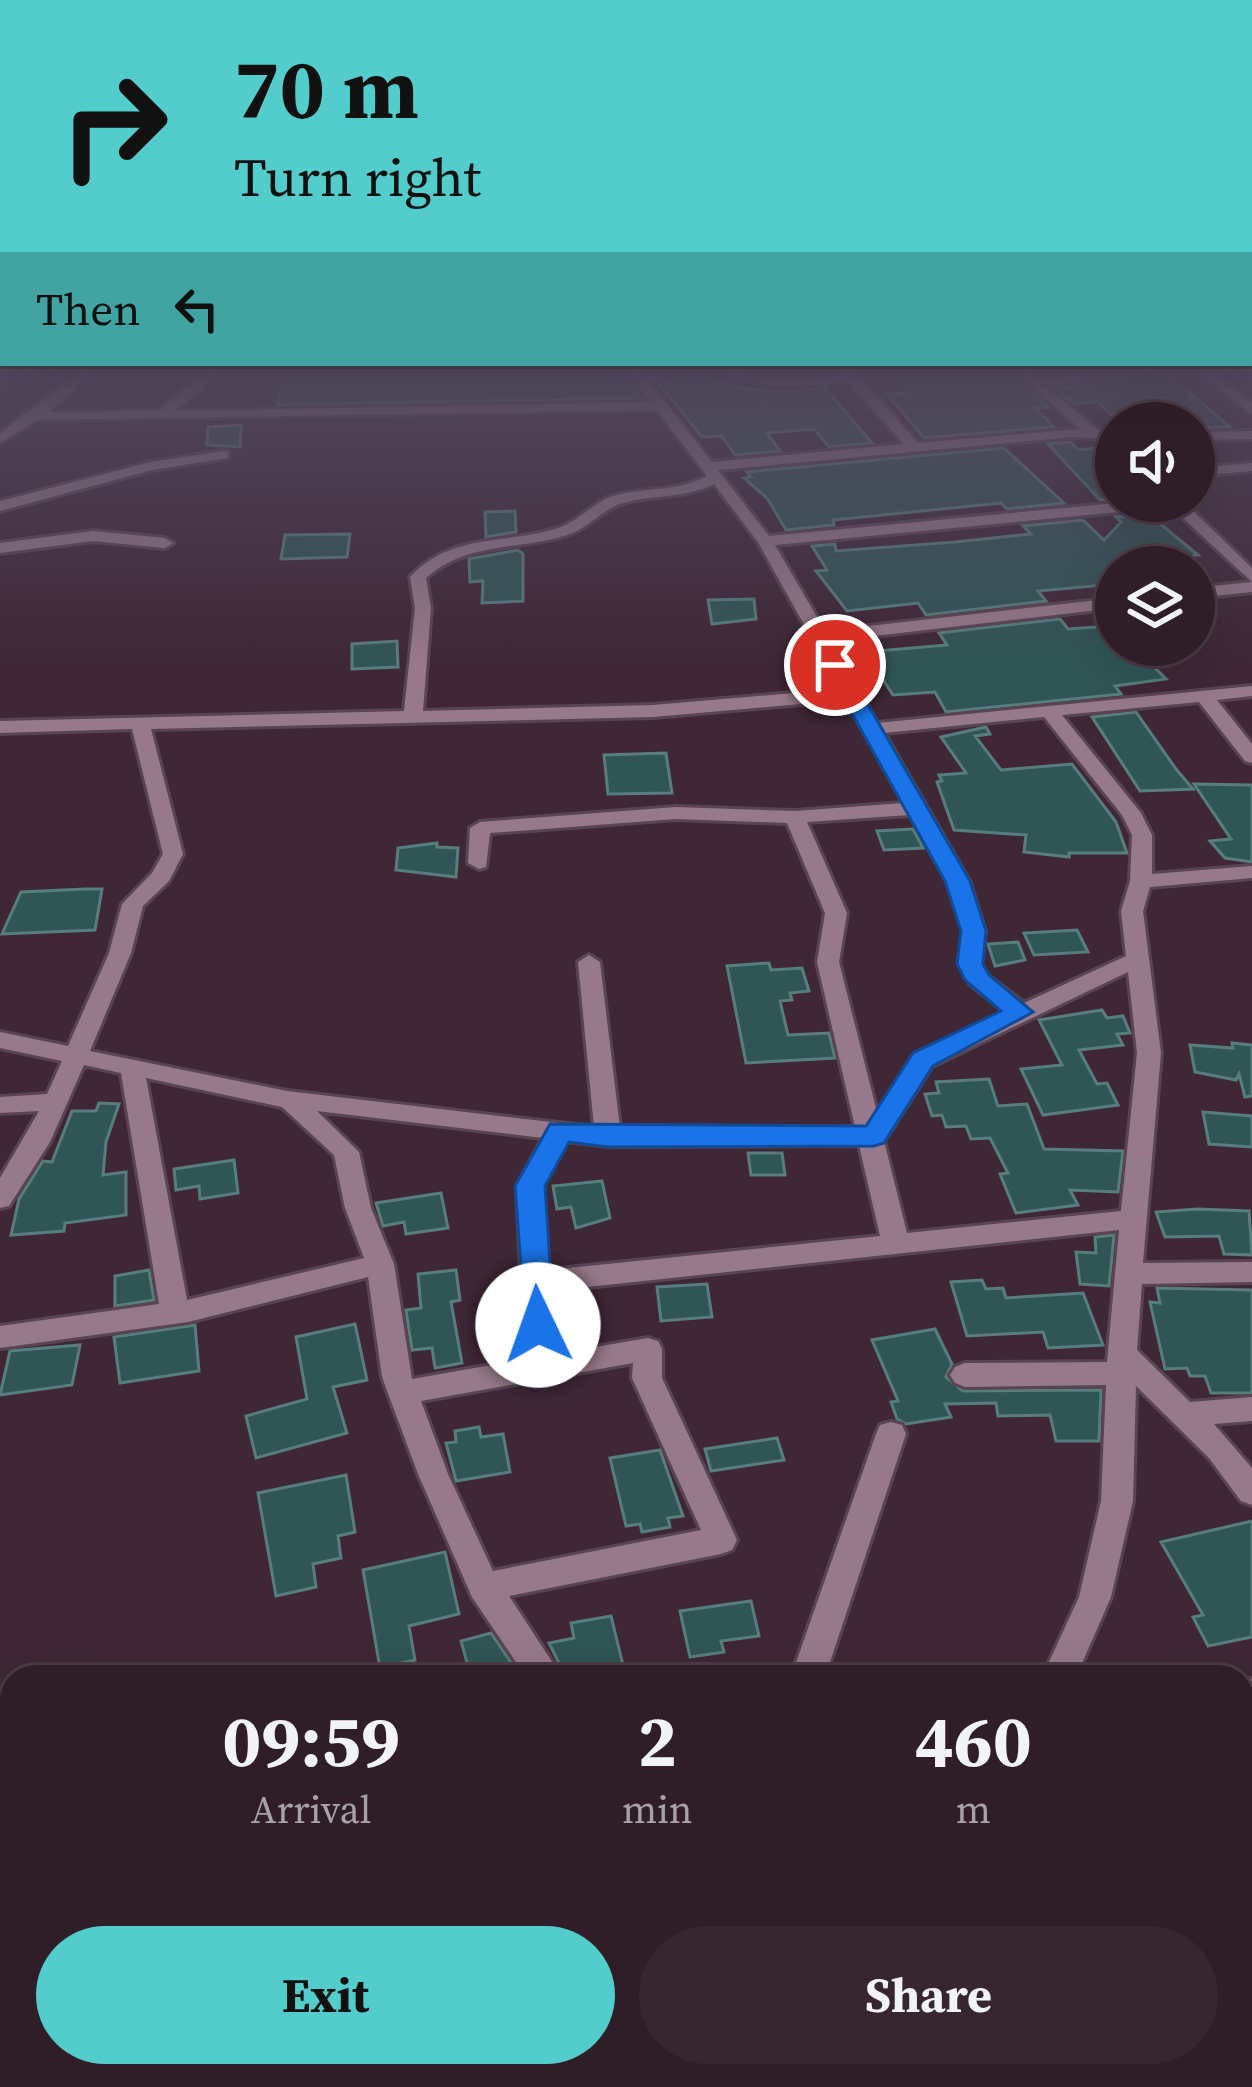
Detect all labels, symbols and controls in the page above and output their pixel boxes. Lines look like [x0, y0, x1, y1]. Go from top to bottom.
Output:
text: 70 m [234, 31, 419, 146]
icon: right [36, 48, 192, 204]
text: Turn right [234, 140, 481, 214]
icon: left [164, 276, 230, 342]
text: Then [36, 278, 140, 340]
map controls [1095, 402, 1215, 666]
button: sound [1095, 402, 1215, 522]
button: layers [1095, 546, 1215, 666]
pin [784, 614, 886, 716]
icon: arrive [802, 632, 868, 698]
position arrow [475, 1262, 601, 1388]
text: 09:59 [222, 1691, 400, 1790]
text: 2 [638, 1691, 677, 1790]
text: 460 [915, 1691, 1032, 1790]
text: Arrival [251, 1783, 371, 1836]
text: min [622, 1783, 693, 1836]
text: m [956, 1783, 991, 1836]
button: Exit [36, 1926, 615, 2064]
button: Share [639, 1926, 1218, 2064]

